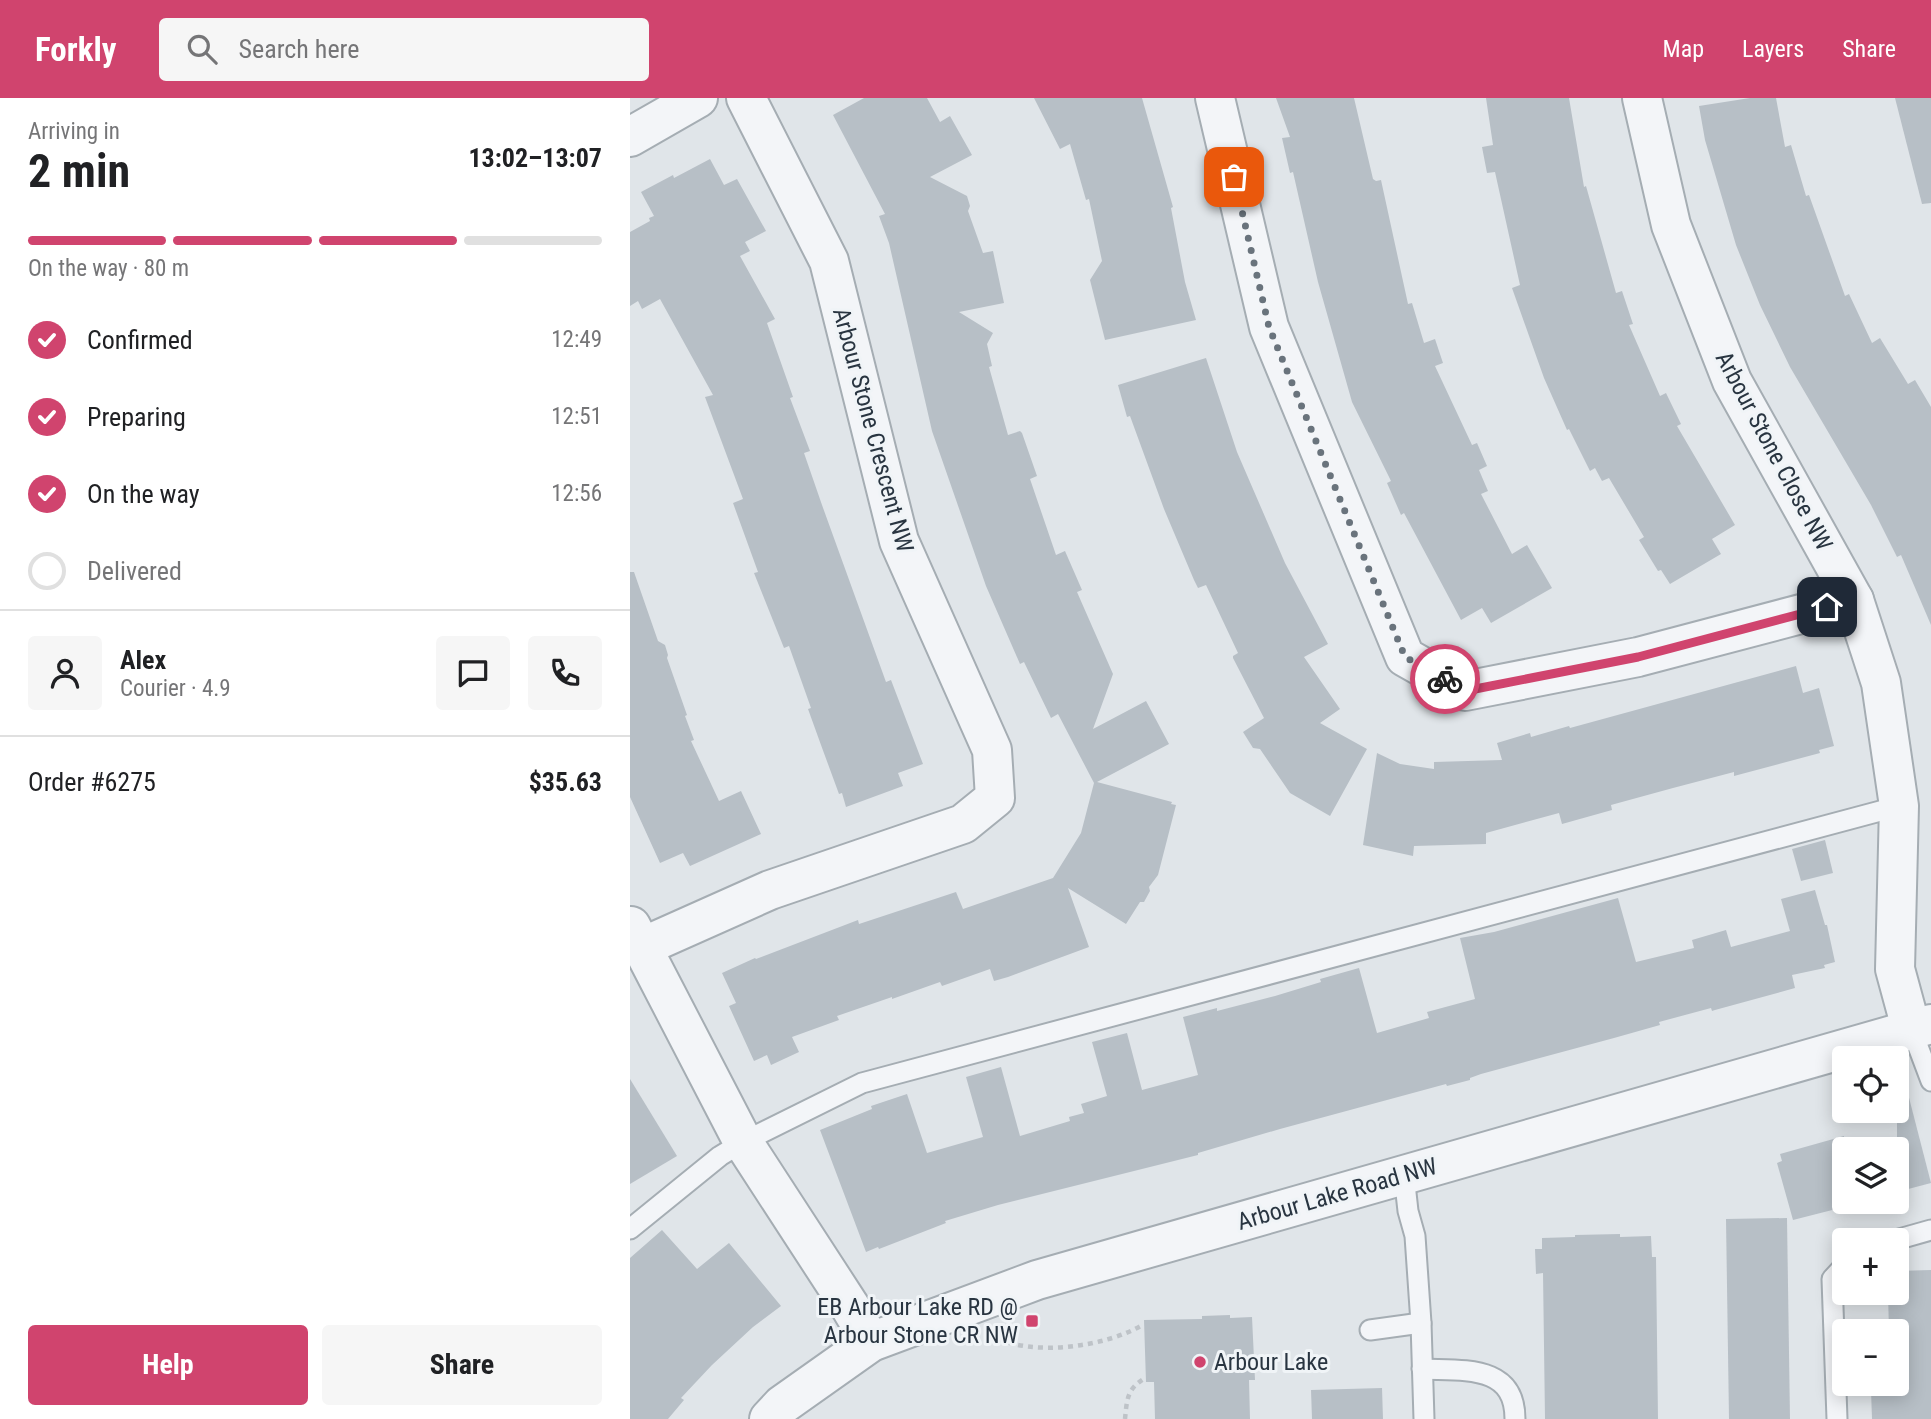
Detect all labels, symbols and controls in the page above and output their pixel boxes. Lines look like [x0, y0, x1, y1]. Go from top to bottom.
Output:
search box [159, 18, 649, 81]
text: Forkly [35, 30, 117, 69]
icon: search [183, 30, 221, 68]
text: Search here [239, 34, 359, 64]
text: Map [1663, 35, 1704, 63]
text: Layers [1742, 35, 1804, 63]
text: Share [1842, 35, 1896, 63]
text: Arriving in [28, 118, 120, 145]
text: 13:02–13:07 [468, 143, 602, 173]
text: 2 min [28, 144, 130, 198]
pin [1204, 147, 1264, 207]
icon: bag [1215, 158, 1253, 196]
text: On the way · 80 m [28, 255, 189, 282]
street label: Arbour Stone Crescent NW [827, 305, 919, 555]
icon: check [28, 321, 66, 359]
text: Confirmed [87, 325, 193, 355]
text: 12:49 [551, 326, 602, 353]
street label: Arbour Stone Close NW [1710, 347, 1838, 555]
icon: check [28, 398, 66, 436]
text: Preparing [87, 402, 186, 432]
text: 12:51 [551, 403, 602, 430]
icon: check [28, 475, 66, 513]
text: On the way [87, 479, 200, 509]
text: 12:56 [551, 480, 602, 507]
text: Delivered [87, 556, 182, 586]
pin [1797, 577, 1857, 637]
icon: home [1808, 588, 1846, 626]
button: person [28, 636, 102, 710]
button: chat [436, 636, 510, 710]
button: phone [528, 636, 602, 710]
courier [1410, 644, 1480, 714]
text: Alex [120, 645, 166, 675]
icon: bike [1426, 660, 1464, 698]
text: Courier · 4.9 [120, 675, 231, 702]
text: Order #6275 [28, 767, 156, 797]
text: $35.63 [529, 767, 602, 797]
map controls [1832, 1046, 1909, 1396]
button: locate [1832, 1046, 1909, 1123]
button: layers [1832, 1137, 1909, 1214]
street label: Arbour Lake Road NW [1234, 1152, 1440, 1236]
button: + [1832, 1228, 1909, 1305]
place label: EB Arbour Lake RD @ Arbour Stone CR NW [817, 1293, 1018, 1349]
marker: EB Arbour Lake RD @ Arbour Stone CR NW [1024, 1313, 1040, 1329]
button: − [1832, 1319, 1909, 1396]
button: Help [28, 1325, 308, 1405]
button: Share [322, 1325, 602, 1405]
place label: Arbour Lake [1214, 1348, 1328, 1376]
marker: Arbour Lake [1192, 1354, 1208, 1370]

